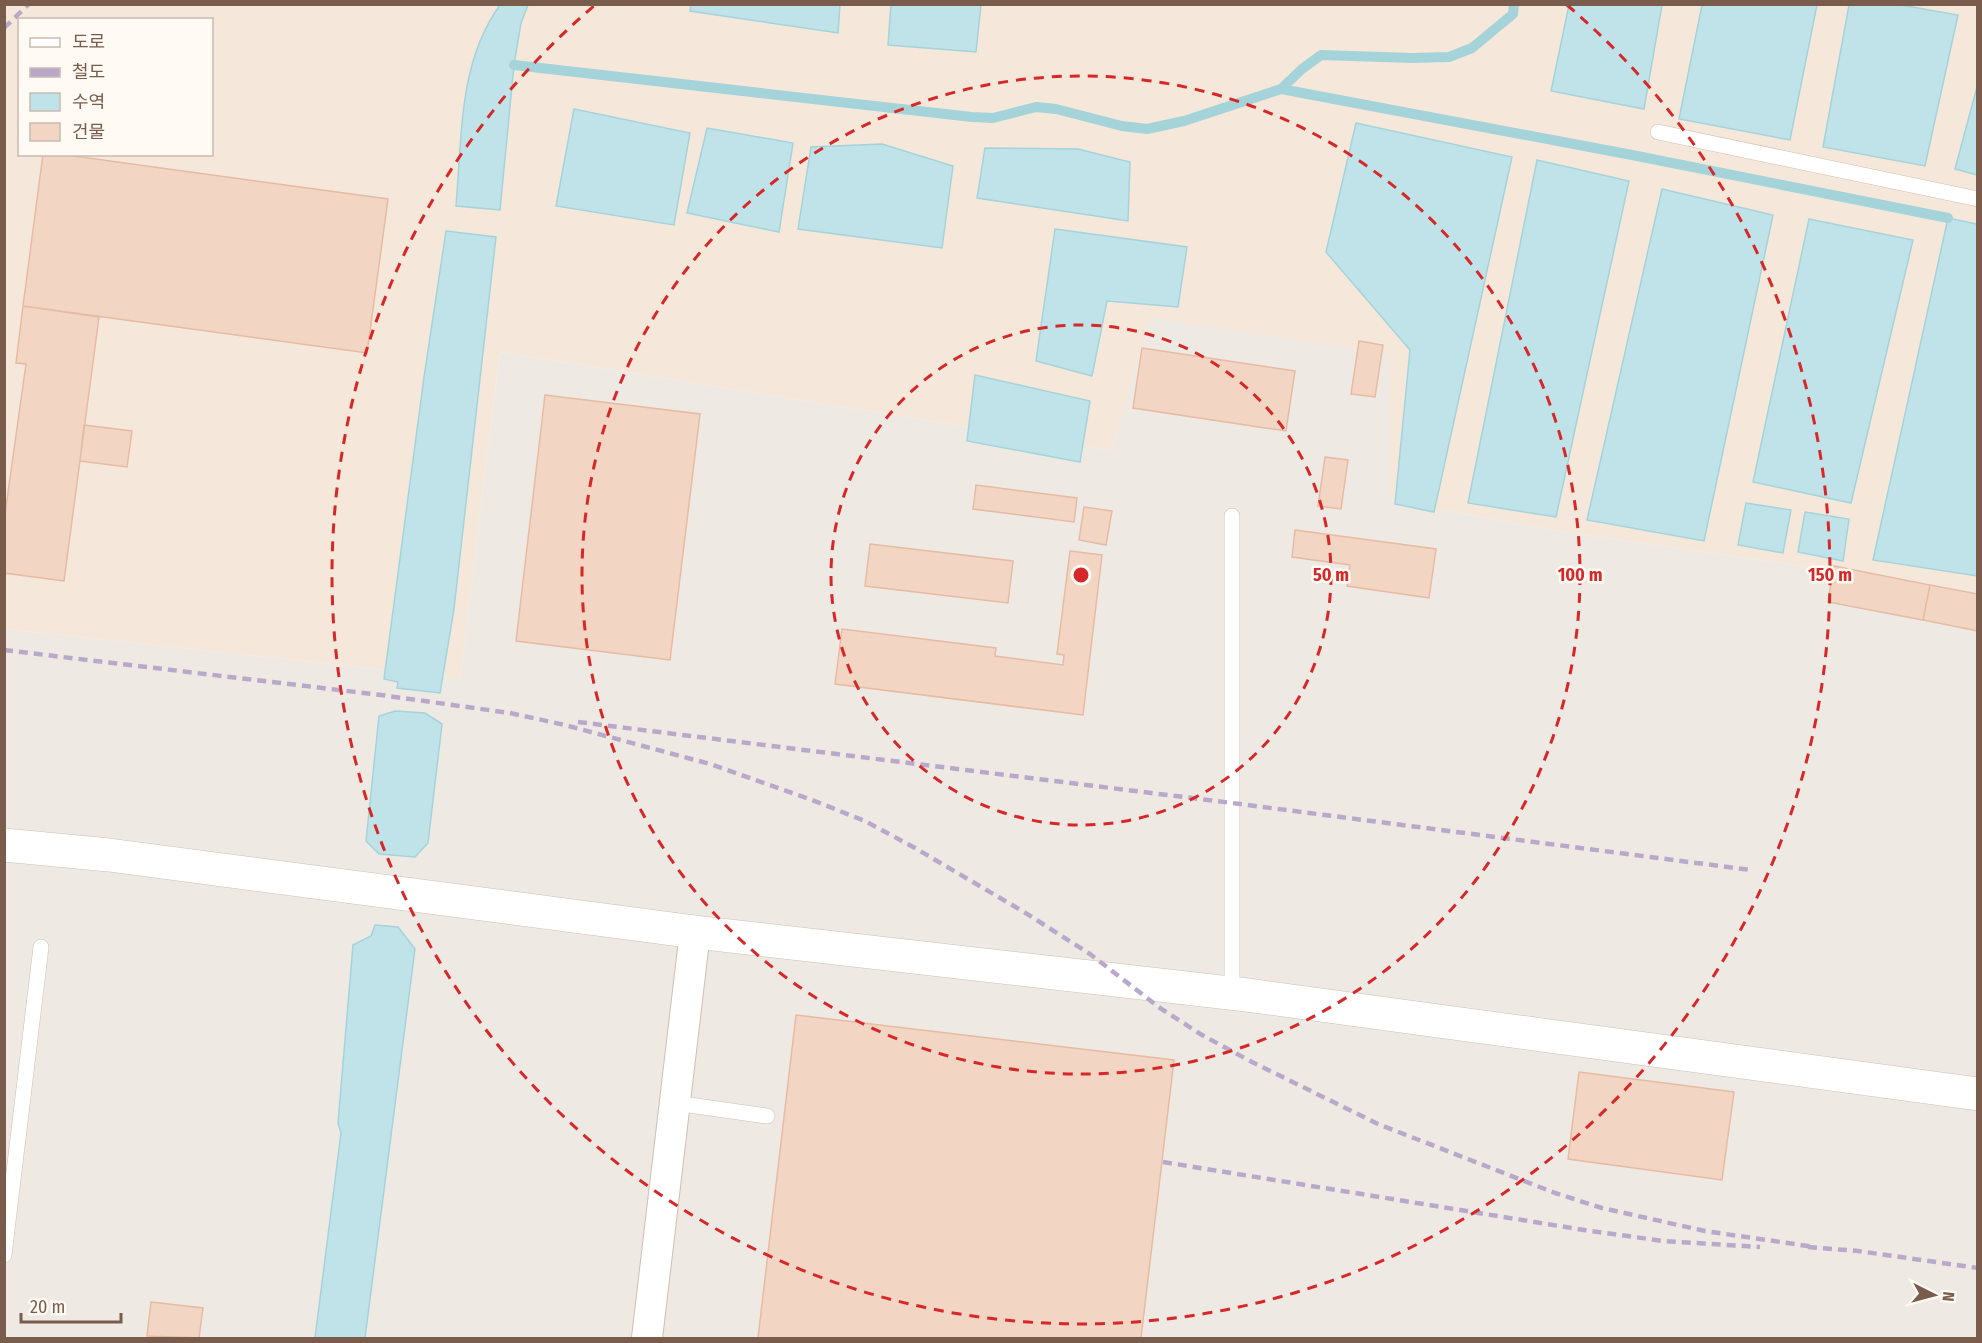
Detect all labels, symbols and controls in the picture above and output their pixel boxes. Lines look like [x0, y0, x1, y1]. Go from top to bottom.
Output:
legend [18, 18, 213, 156]
text: 도로 [72, 31, 105, 53]
text: 철도 [72, 61, 105, 83]
text: 수역 [72, 91, 105, 113]
text: 건물 [72, 121, 105, 143]
text: 50 m [1313, 564, 1349, 586]
text: 100 m [1558, 564, 1602, 586]
text: 150 m [1808, 564, 1852, 586]
centre of rings [1071, 565, 1091, 585]
north arrow [1904, 1265, 1964, 1325]
scale bar [21, 1286, 122, 1324]
text: N [1938, 1291, 1958, 1302]
text: 20 m [30, 1296, 65, 1318]

